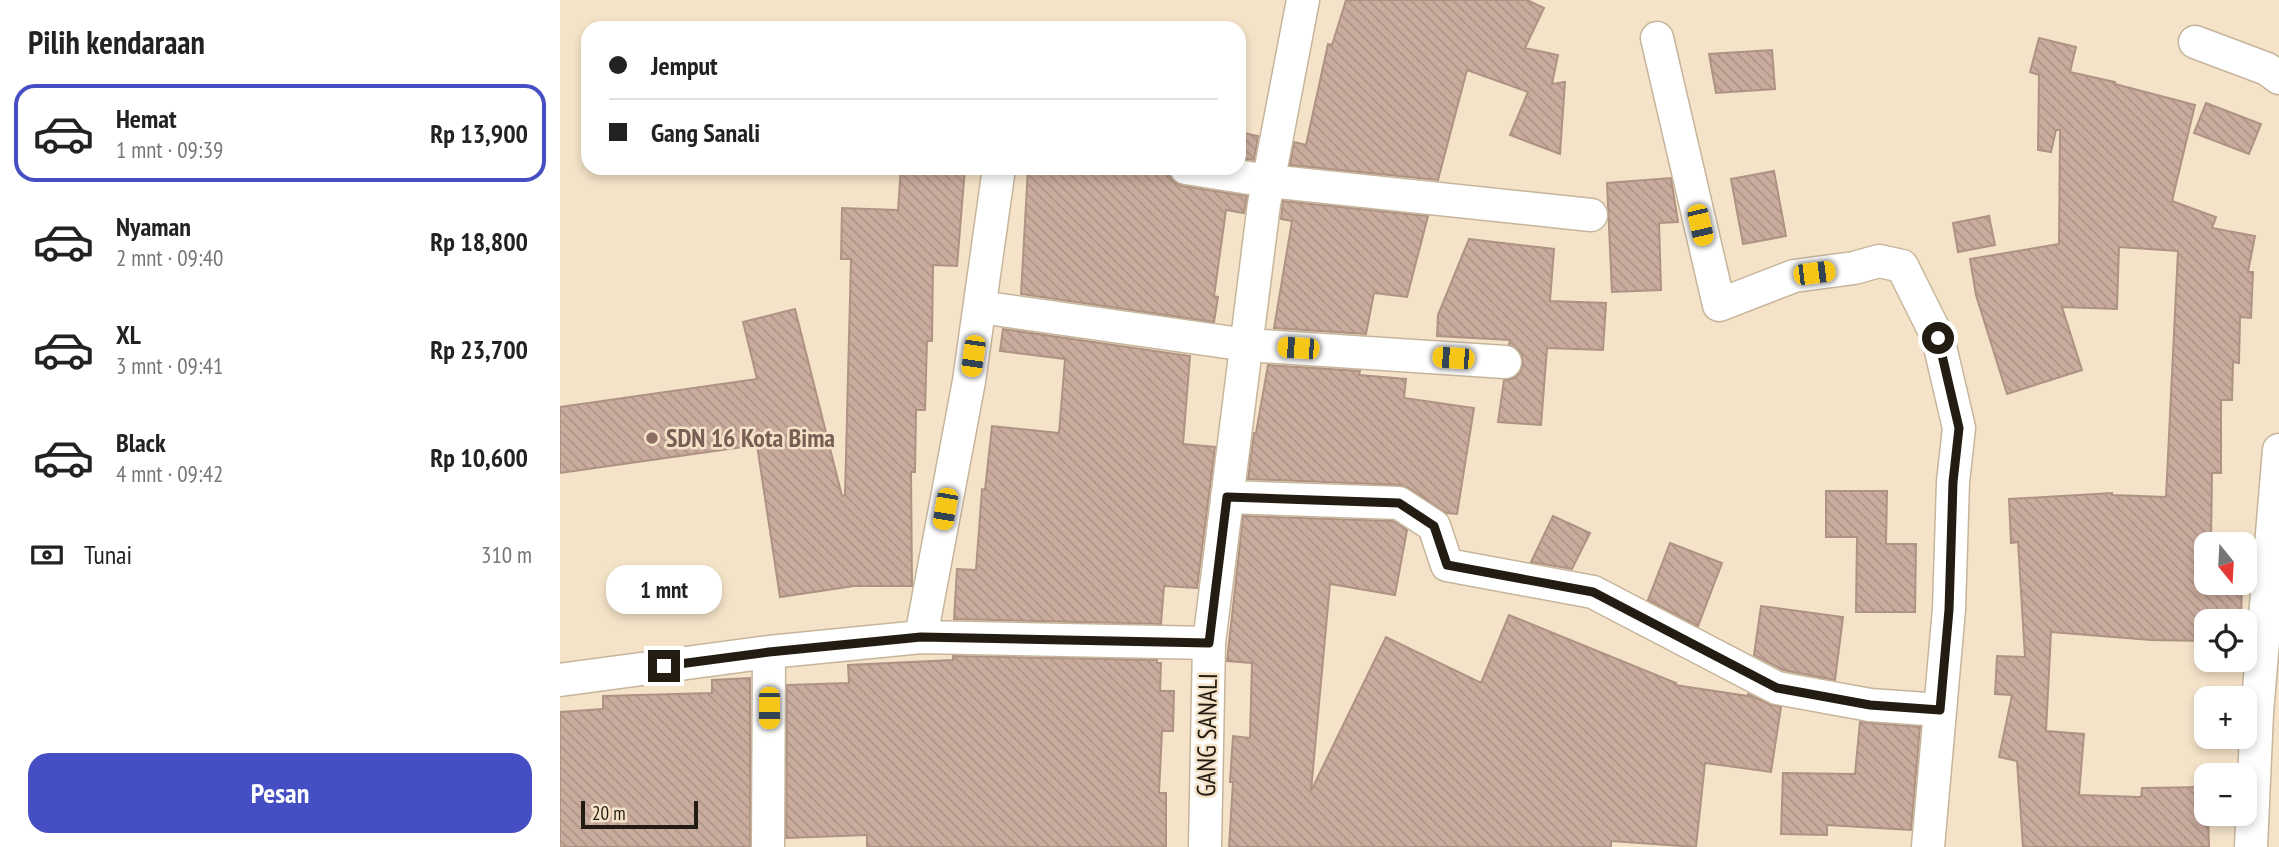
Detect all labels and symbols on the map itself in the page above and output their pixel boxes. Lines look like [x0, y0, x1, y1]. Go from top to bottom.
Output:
car [1686, 202, 1715, 248]
car [1792, 260, 1837, 286]
route start [1922, 322, 1954, 354]
car [960, 334, 987, 378]
car [1277, 336, 1320, 360]
car [1432, 346, 1475, 370]
place label: SDN 16 Kota Bima [666, 421, 835, 454]
marker: SDN 16 Kota Bima [644, 430, 660, 446]
car [932, 486, 959, 532]
north arrow [2194, 532, 2258, 595]
callout: 1 mnt [606, 564, 722, 614]
route end [648, 650, 680, 682]
street label: GANG SANALI [1189, 673, 1224, 797]
car [759, 687, 780, 729]
scale bar [581, 798, 698, 830]

